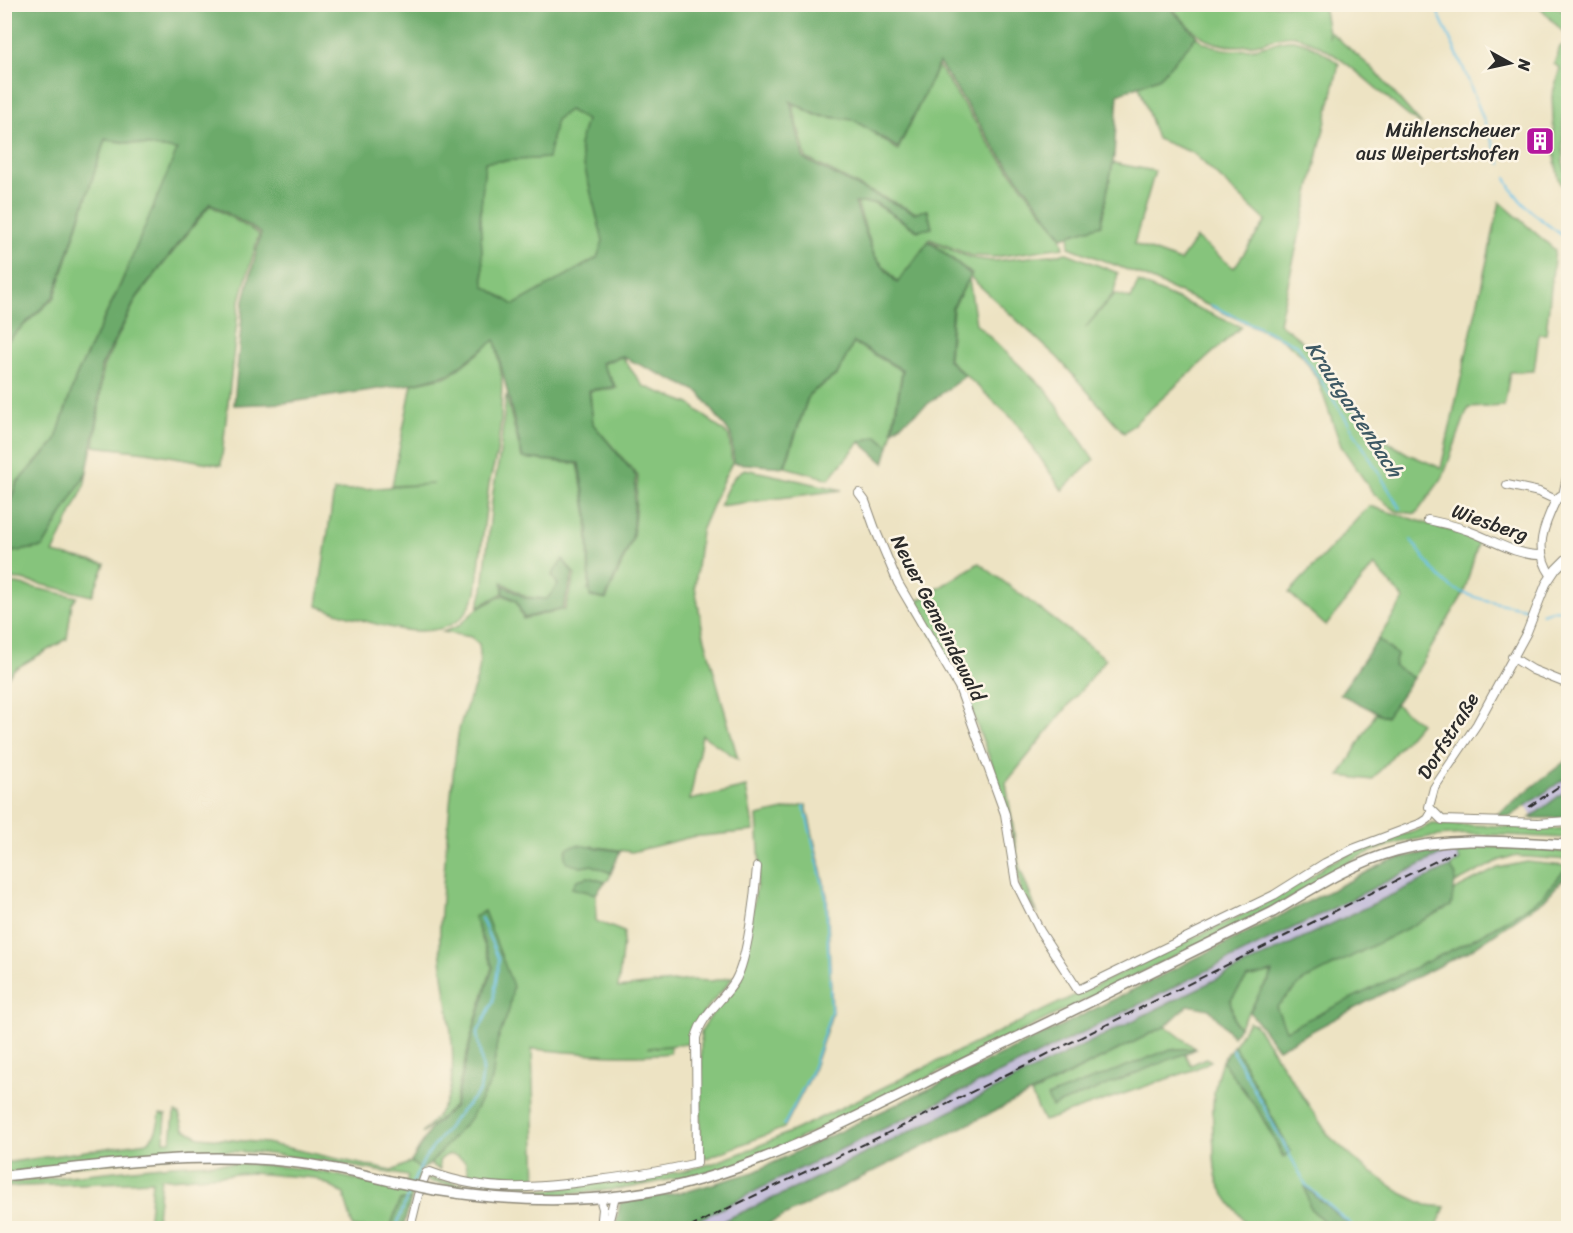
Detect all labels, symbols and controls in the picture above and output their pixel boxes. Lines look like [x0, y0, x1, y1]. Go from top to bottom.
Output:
north arrow [1480, 33, 1540, 93]
text: N [1509, 57, 1540, 73]
place label: Mühlenscheuer aus Weipertshofen [1356, 113, 1521, 171]
building icon: Mühlenscheuer aus Weipertshofen [1524, 125, 1556, 157]
water label: Krautgartenbach [1295, 333, 1414, 487]
street label: Wiesberg [1447, 494, 1533, 552]
street label: Neuer Gemeindewald [881, 528, 996, 709]
street label: Dorfstraße [1407, 685, 1489, 787]

